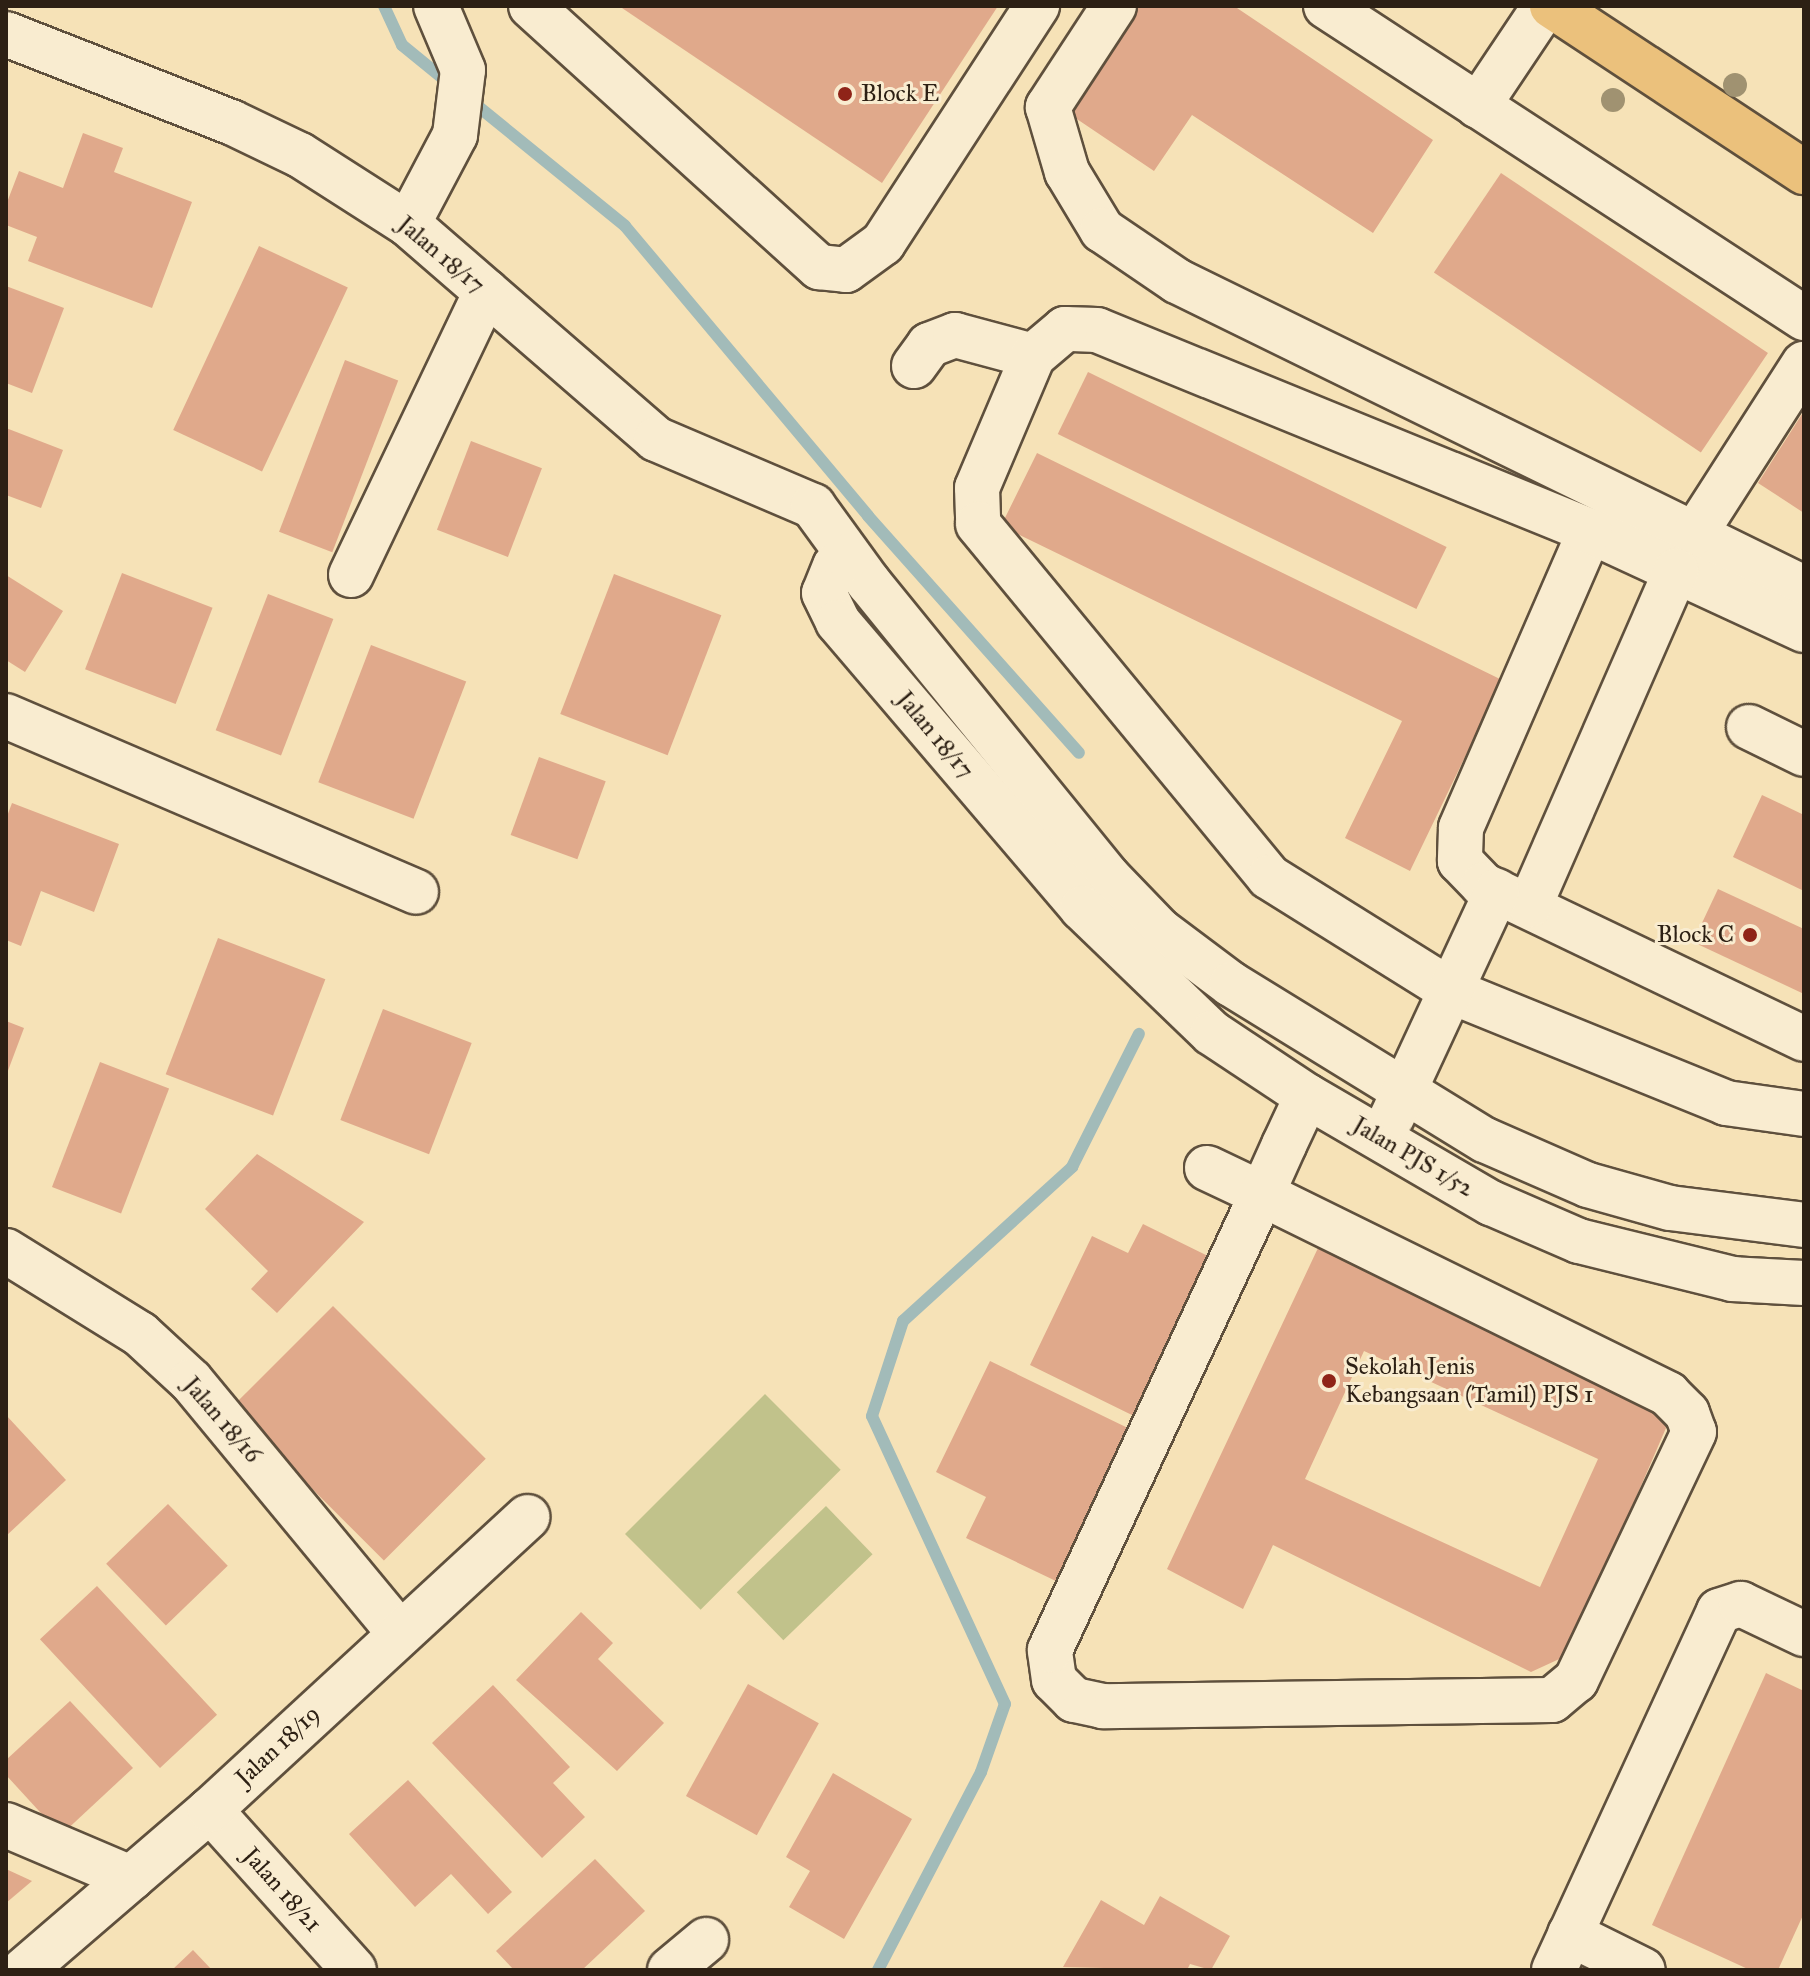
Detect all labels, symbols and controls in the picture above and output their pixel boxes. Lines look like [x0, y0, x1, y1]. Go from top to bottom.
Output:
place label: Block E [861, 80, 939, 108]
marker: Block E [836, 85, 854, 103]
street label: Jalan 18/17 [392, 210, 490, 300]
street label: Jalan 18/17 [890, 686, 980, 784]
place label: Block C [1657, 921, 1734, 949]
marker: Block C [1741, 926, 1759, 944]
street label: Jalan PJS 1/52 [1347, 1111, 1479, 1203]
place label: Sekolah Jenis Kebangsaan (Tamil) PJS 1 [1345, 1353, 1594, 1409]
street label: Jalan 18/16 [177, 1371, 267, 1469]
marker: Sekolah Jenis Kebangsaan (Tamil) PJS 1 [1320, 1372, 1338, 1390]
street label: Jalan 18/19 [230, 1700, 326, 1792]
street label: Jalan 18/21 [236, 1842, 328, 1938]

